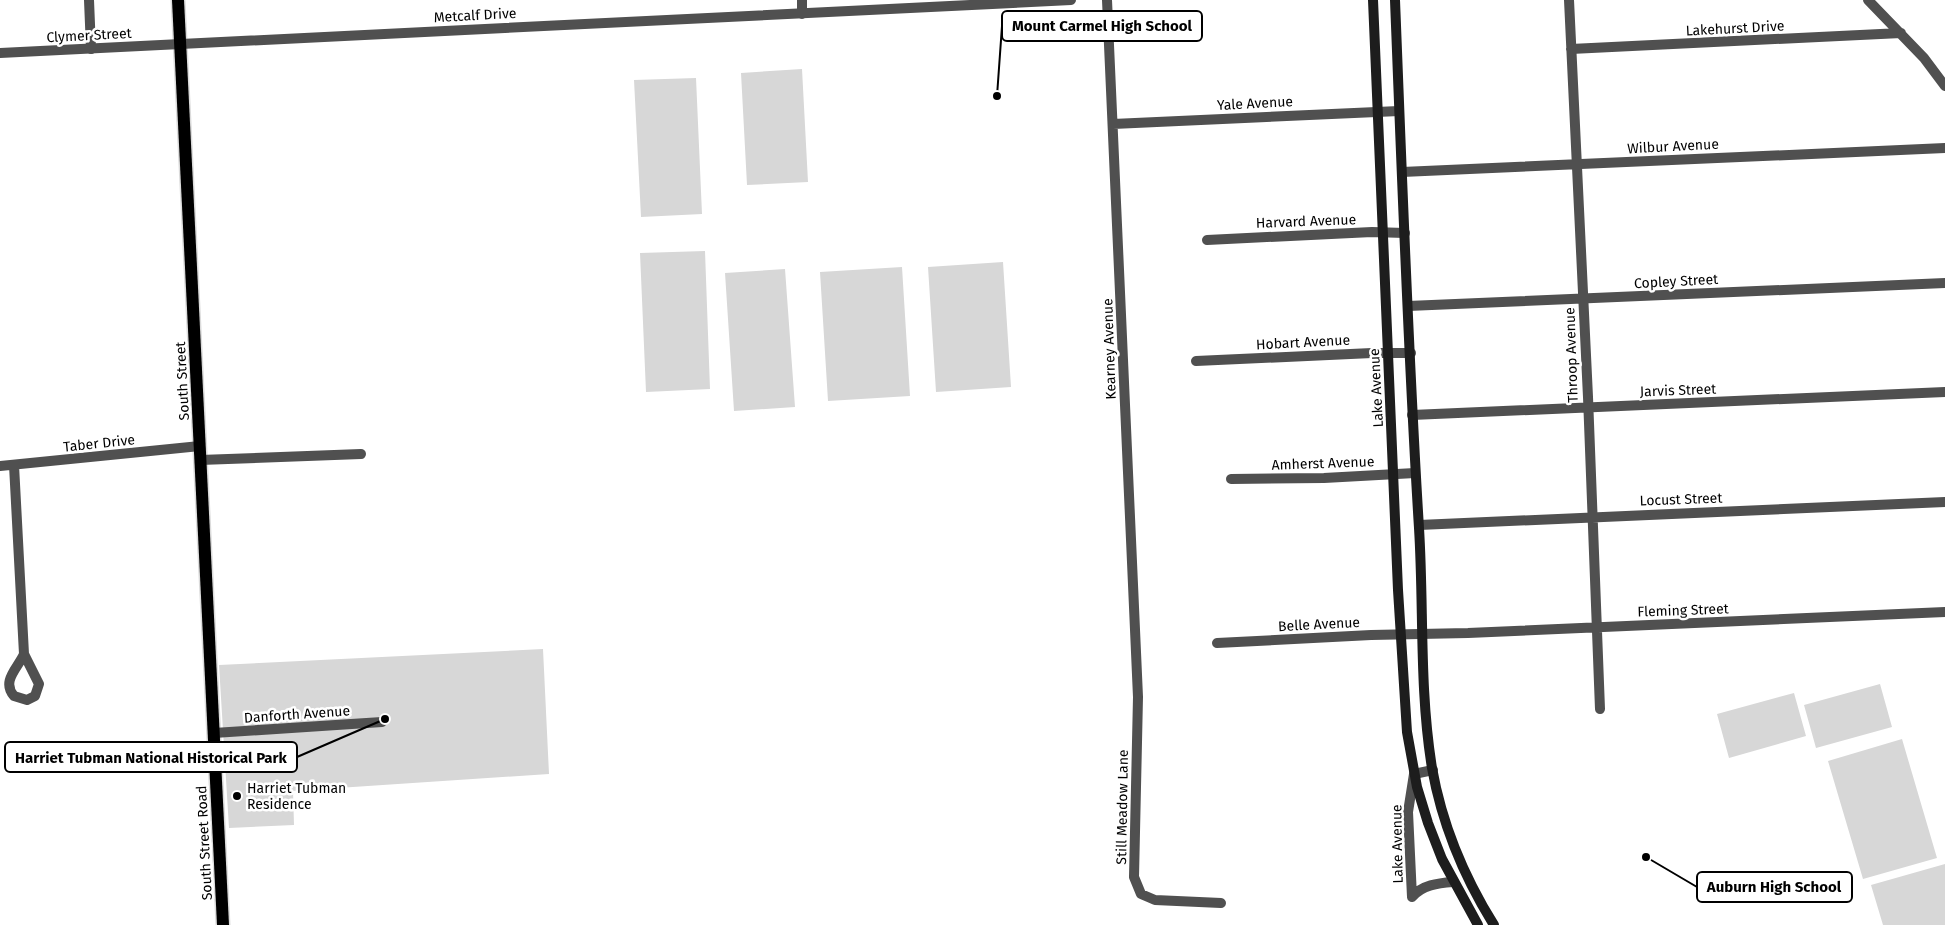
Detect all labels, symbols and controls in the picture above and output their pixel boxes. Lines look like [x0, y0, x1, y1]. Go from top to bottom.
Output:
street label: Metcalf Drive [433, 5, 517, 26]
callout: Mount Carmel High School [1002, 11, 1202, 41]
text: Mount Carmel High School [1012, 17, 1192, 35]
street label: Lakehurst Drive [1685, 17, 1785, 40]
street label: Clymer Street [46, 25, 133, 46]
street label: Yale Avenue [1217, 93, 1293, 114]
street label: Wilbur Avenue [1627, 136, 1719, 157]
street label: Harvard Avenue [1256, 211, 1356, 232]
street label: Copley Street [1634, 271, 1719, 292]
street label: Kearney Avenue [1099, 298, 1120, 400]
street label: Throop Avenue [1561, 307, 1582, 403]
street label: Hobart Avenue [1256, 332, 1350, 353]
street label: South Street [172, 340, 193, 421]
street label: Lake Avenue [1366, 348, 1387, 428]
street label: Jarvis Street [1640, 381, 1717, 400]
street label: Taber Drive [62, 431, 136, 456]
street label: Amherst Avenue [1271, 453, 1375, 474]
street label: Locust Street [1639, 490, 1724, 509]
street label: Fleming Street [1637, 600, 1730, 621]
street label: Belle Avenue [1278, 614, 1360, 635]
street label: Danforth Avenue [243, 702, 351, 727]
callout: Harriet Tubman National Historical Park [5, 742, 297, 772]
text: Harriet Tubman National Historical Park [15, 749, 288, 767]
street label: Still Meadow Lane [1113, 749, 1132, 865]
place label: Harriet Tubman Residence [247, 780, 346, 813]
street label: South Street Road [193, 785, 216, 901]
marker: Harriet Tubman Residence [231, 790, 243, 802]
street label: Lake Avenue [1388, 804, 1407, 884]
callout: Auburn High School [1697, 872, 1852, 902]
text: Auburn High School [1706, 878, 1842, 896]

